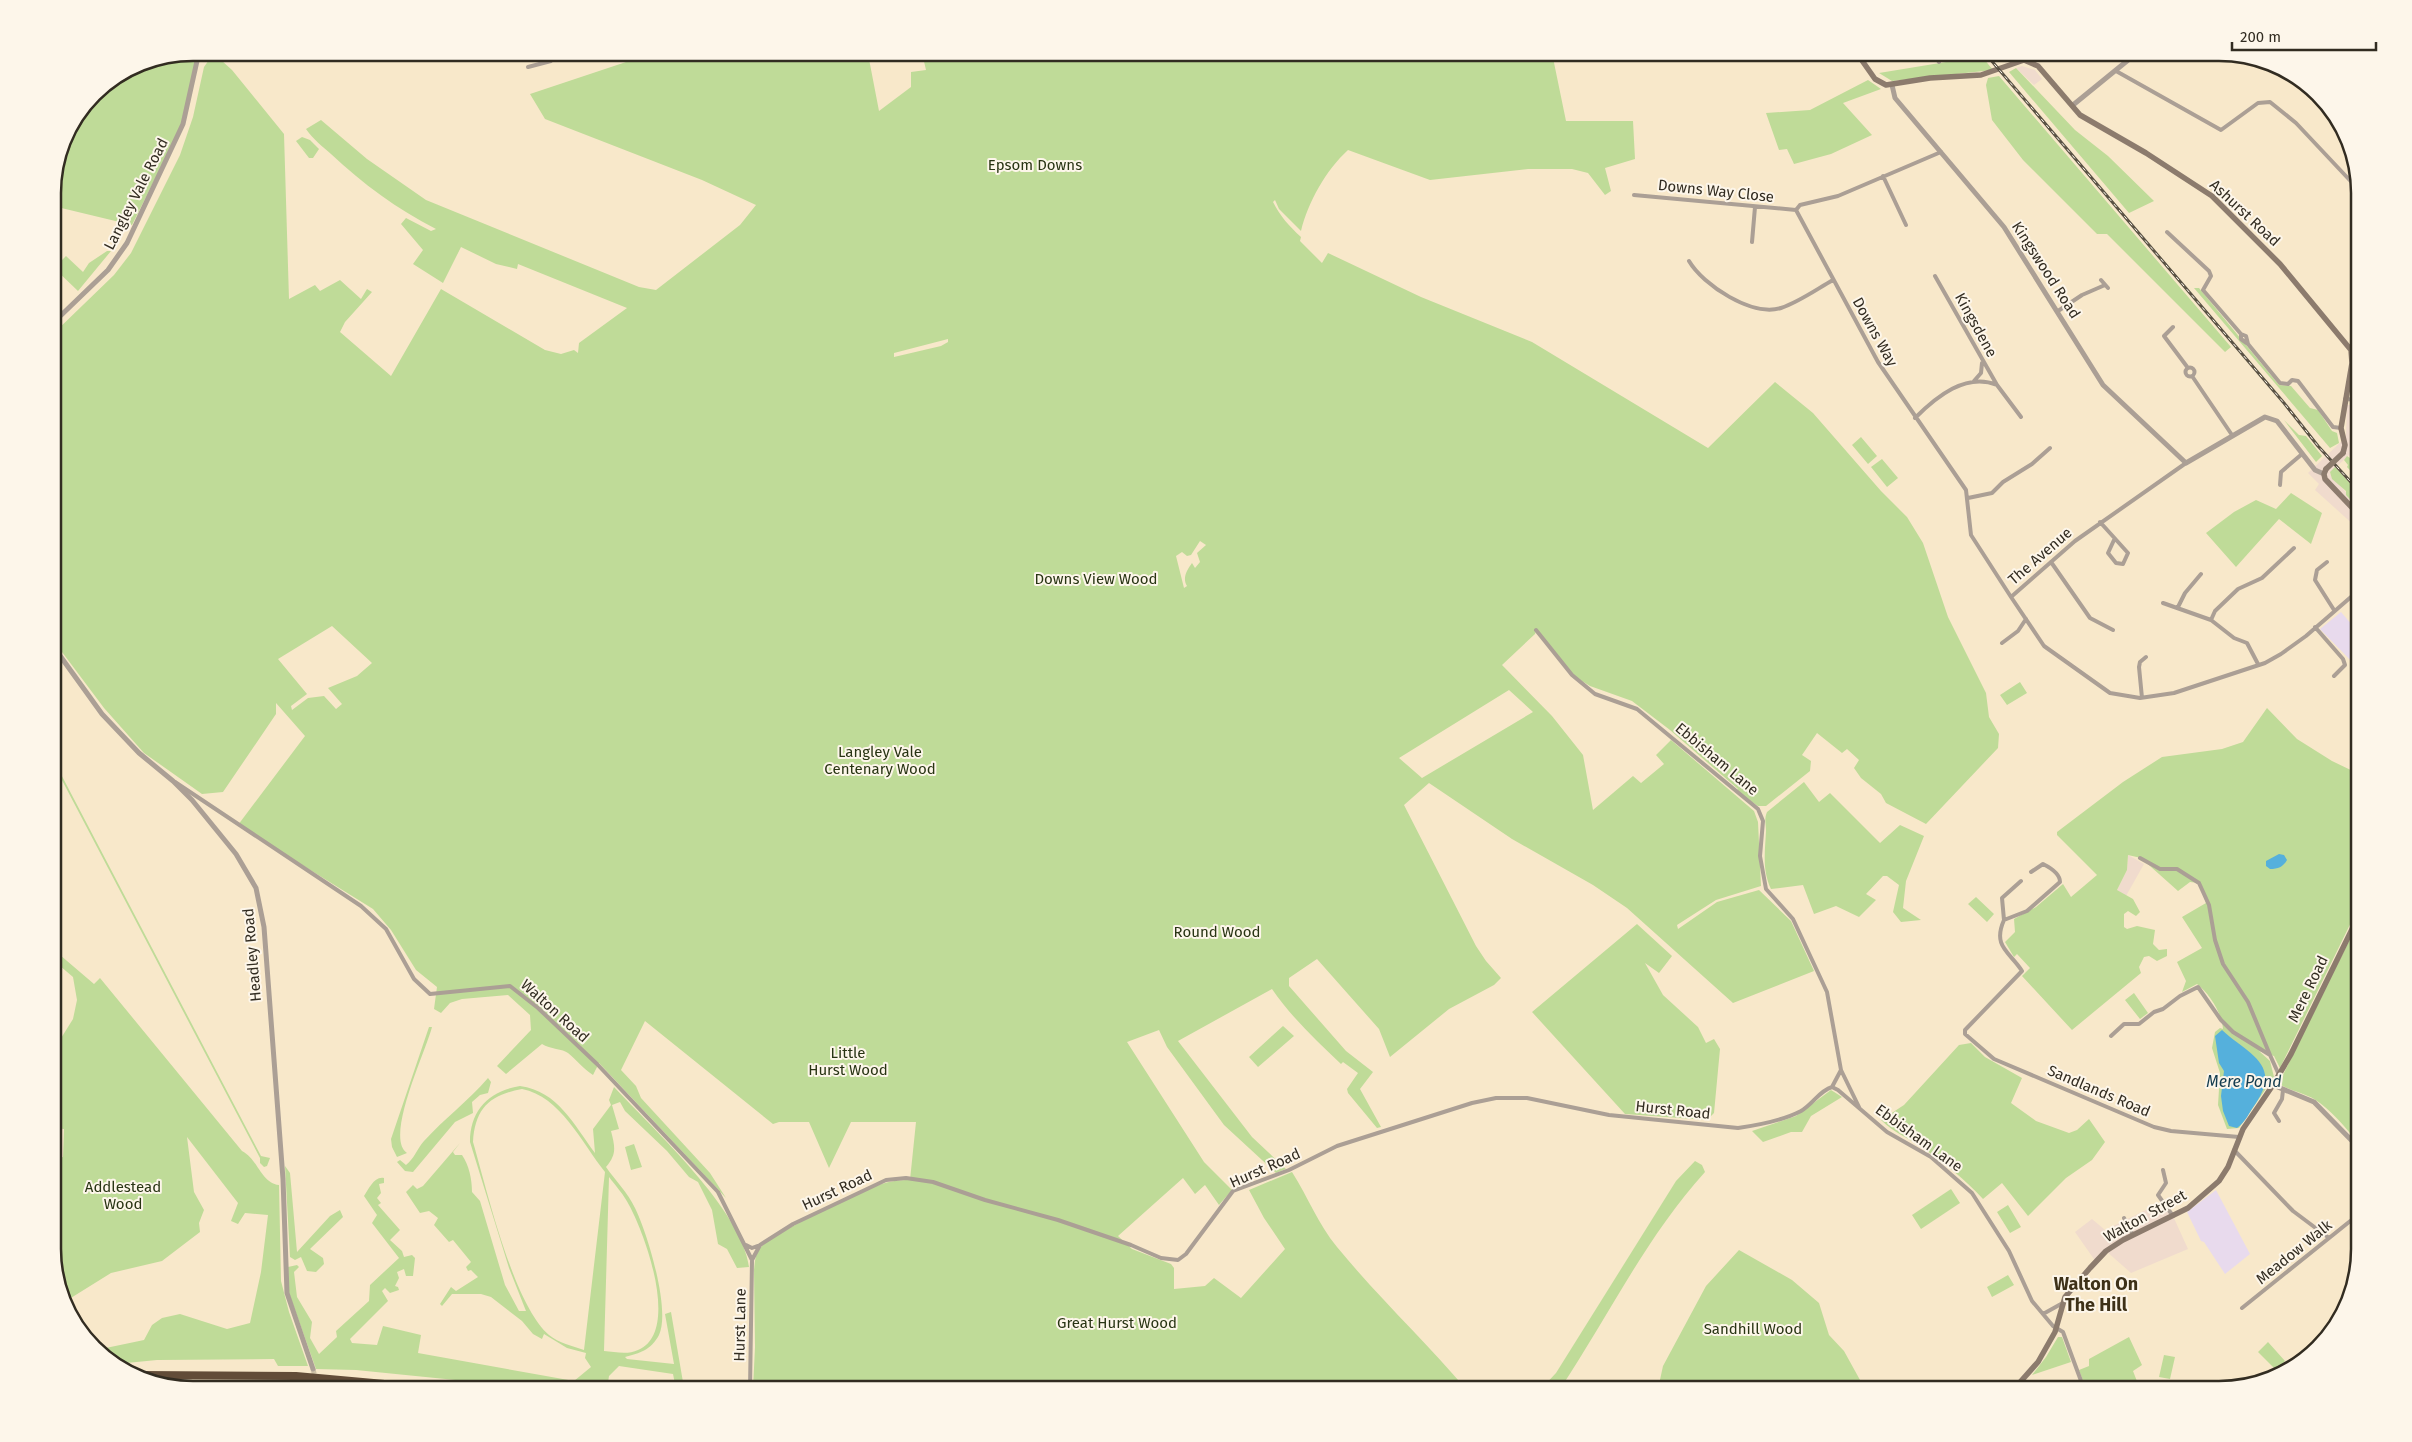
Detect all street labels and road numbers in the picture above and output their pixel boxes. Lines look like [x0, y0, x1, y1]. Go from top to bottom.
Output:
street label: Langley Vale Road [100, 135, 172, 253]
street label: Downs Way Close [1657, 176, 1775, 206]
street label: Ashurst Road [2206, 176, 2284, 250]
street label: Kingswood Road [2008, 218, 2084, 322]
street label: Kingsdene [1951, 290, 2001, 360]
street label: Downs Way [1849, 294, 1902, 370]
street label: The Avenue [2004, 523, 2076, 589]
street label: Ebbisham Lane [1672, 719, 1762, 799]
street label: Headley Road [239, 908, 265, 1002]
street label: Mere Road [2284, 953, 2332, 1025]
street label: Walton Road [517, 976, 593, 1046]
street label: Sandlands Road [2045, 1061, 2153, 1121]
street label: Hurst Road [1635, 1097, 1711, 1123]
street label: Ebbisham Lane [1872, 1100, 1966, 1176]
street label: Hurst Road [1227, 1144, 1303, 1192]
street label: Hurst Road [799, 1166, 875, 1214]
street label: Walton Street [2101, 1186, 2190, 1246]
street label: Meadow Walk [2252, 1216, 2336, 1288]
street label: Hurst Lane [730, 1288, 750, 1362]

